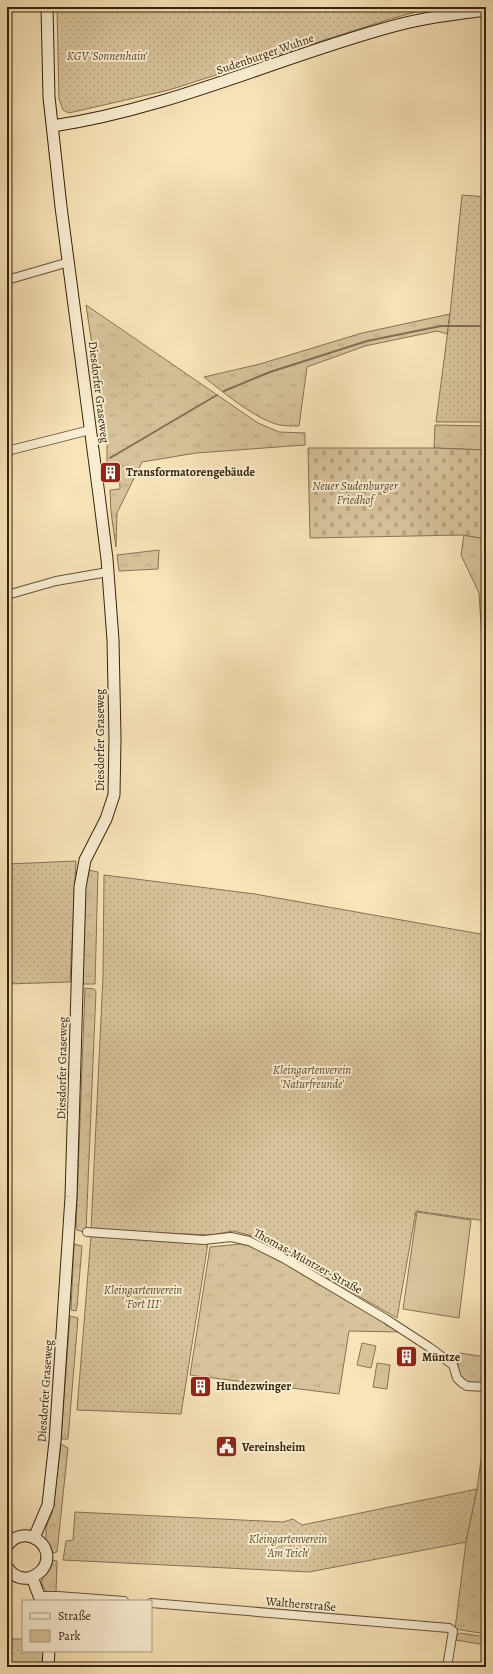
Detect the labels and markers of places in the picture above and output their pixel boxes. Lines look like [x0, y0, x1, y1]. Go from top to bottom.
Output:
building icon: Transformatorengebäude [98, 459, 124, 485]
place label: Transformatorengebäude [126, 464, 256, 480]
building icon: Müntze [393, 1344, 419, 1370]
place label: Müntze [422, 1349, 461, 1365]
building icon: Hundezwinger [187, 1373, 213, 1399]
place label: Hundezwinger [216, 1378, 291, 1394]
public building icon: Vereinsheim [213, 1434, 239, 1460]
place label: Vereinsheim [241, 1439, 305, 1455]

